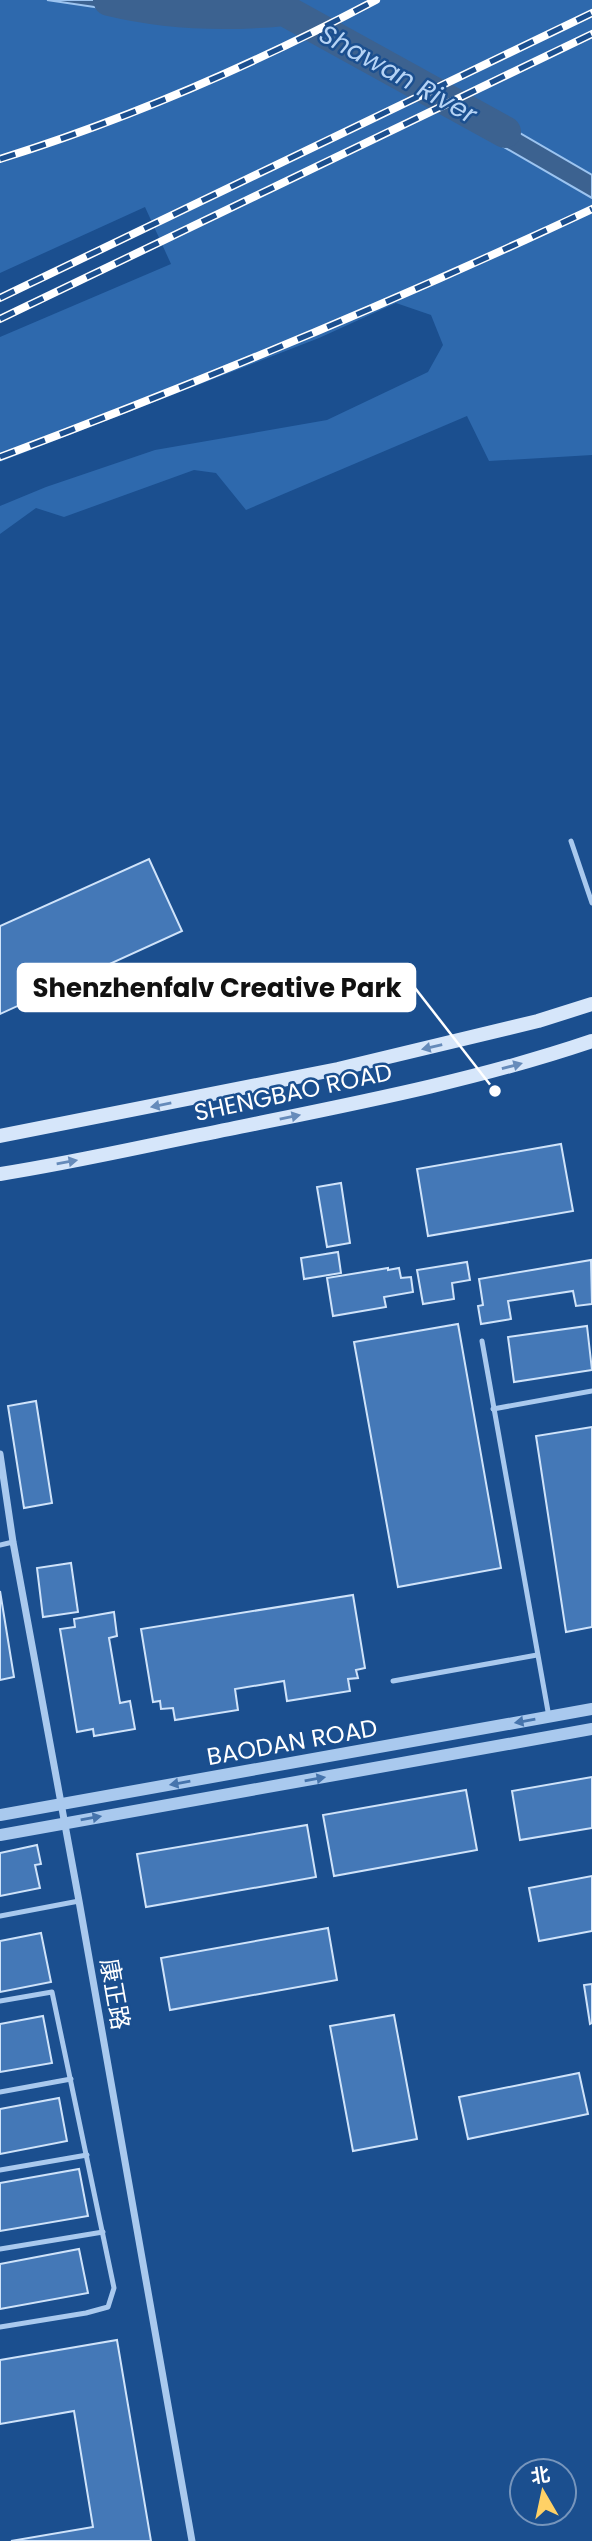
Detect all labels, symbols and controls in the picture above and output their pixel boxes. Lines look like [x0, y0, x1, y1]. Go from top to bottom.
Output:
water label: Shawan River [313, 16, 484, 133]
callout: Shenzhenfalv Creative Park [18, 964, 415, 1011]
text: Shenzhenfalv Creative Park [32, 970, 402, 1006]
one-way arrow [421, 1042, 443, 1053]
street label: SHENGBAO ROAD [191, 1055, 395, 1129]
one-way arrow [501, 1060, 523, 1071]
one-way arrow [150, 1099, 172, 1110]
one-way arrow [279, 1111, 301, 1122]
one-way arrow [56, 1156, 78, 1167]
street label: BAODAN ROAD [204, 1711, 380, 1773]
one-way arrow [514, 1716, 536, 1727]
one-way arrow [304, 1773, 326, 1784]
one-way arrow [169, 1778, 191, 1789]
one-way arrow [80, 1812, 102, 1823]
street label: 康正路 [92, 1956, 138, 2032]
north arrow [508, 2457, 578, 2527]
text: 北 [529, 2461, 552, 2491]

